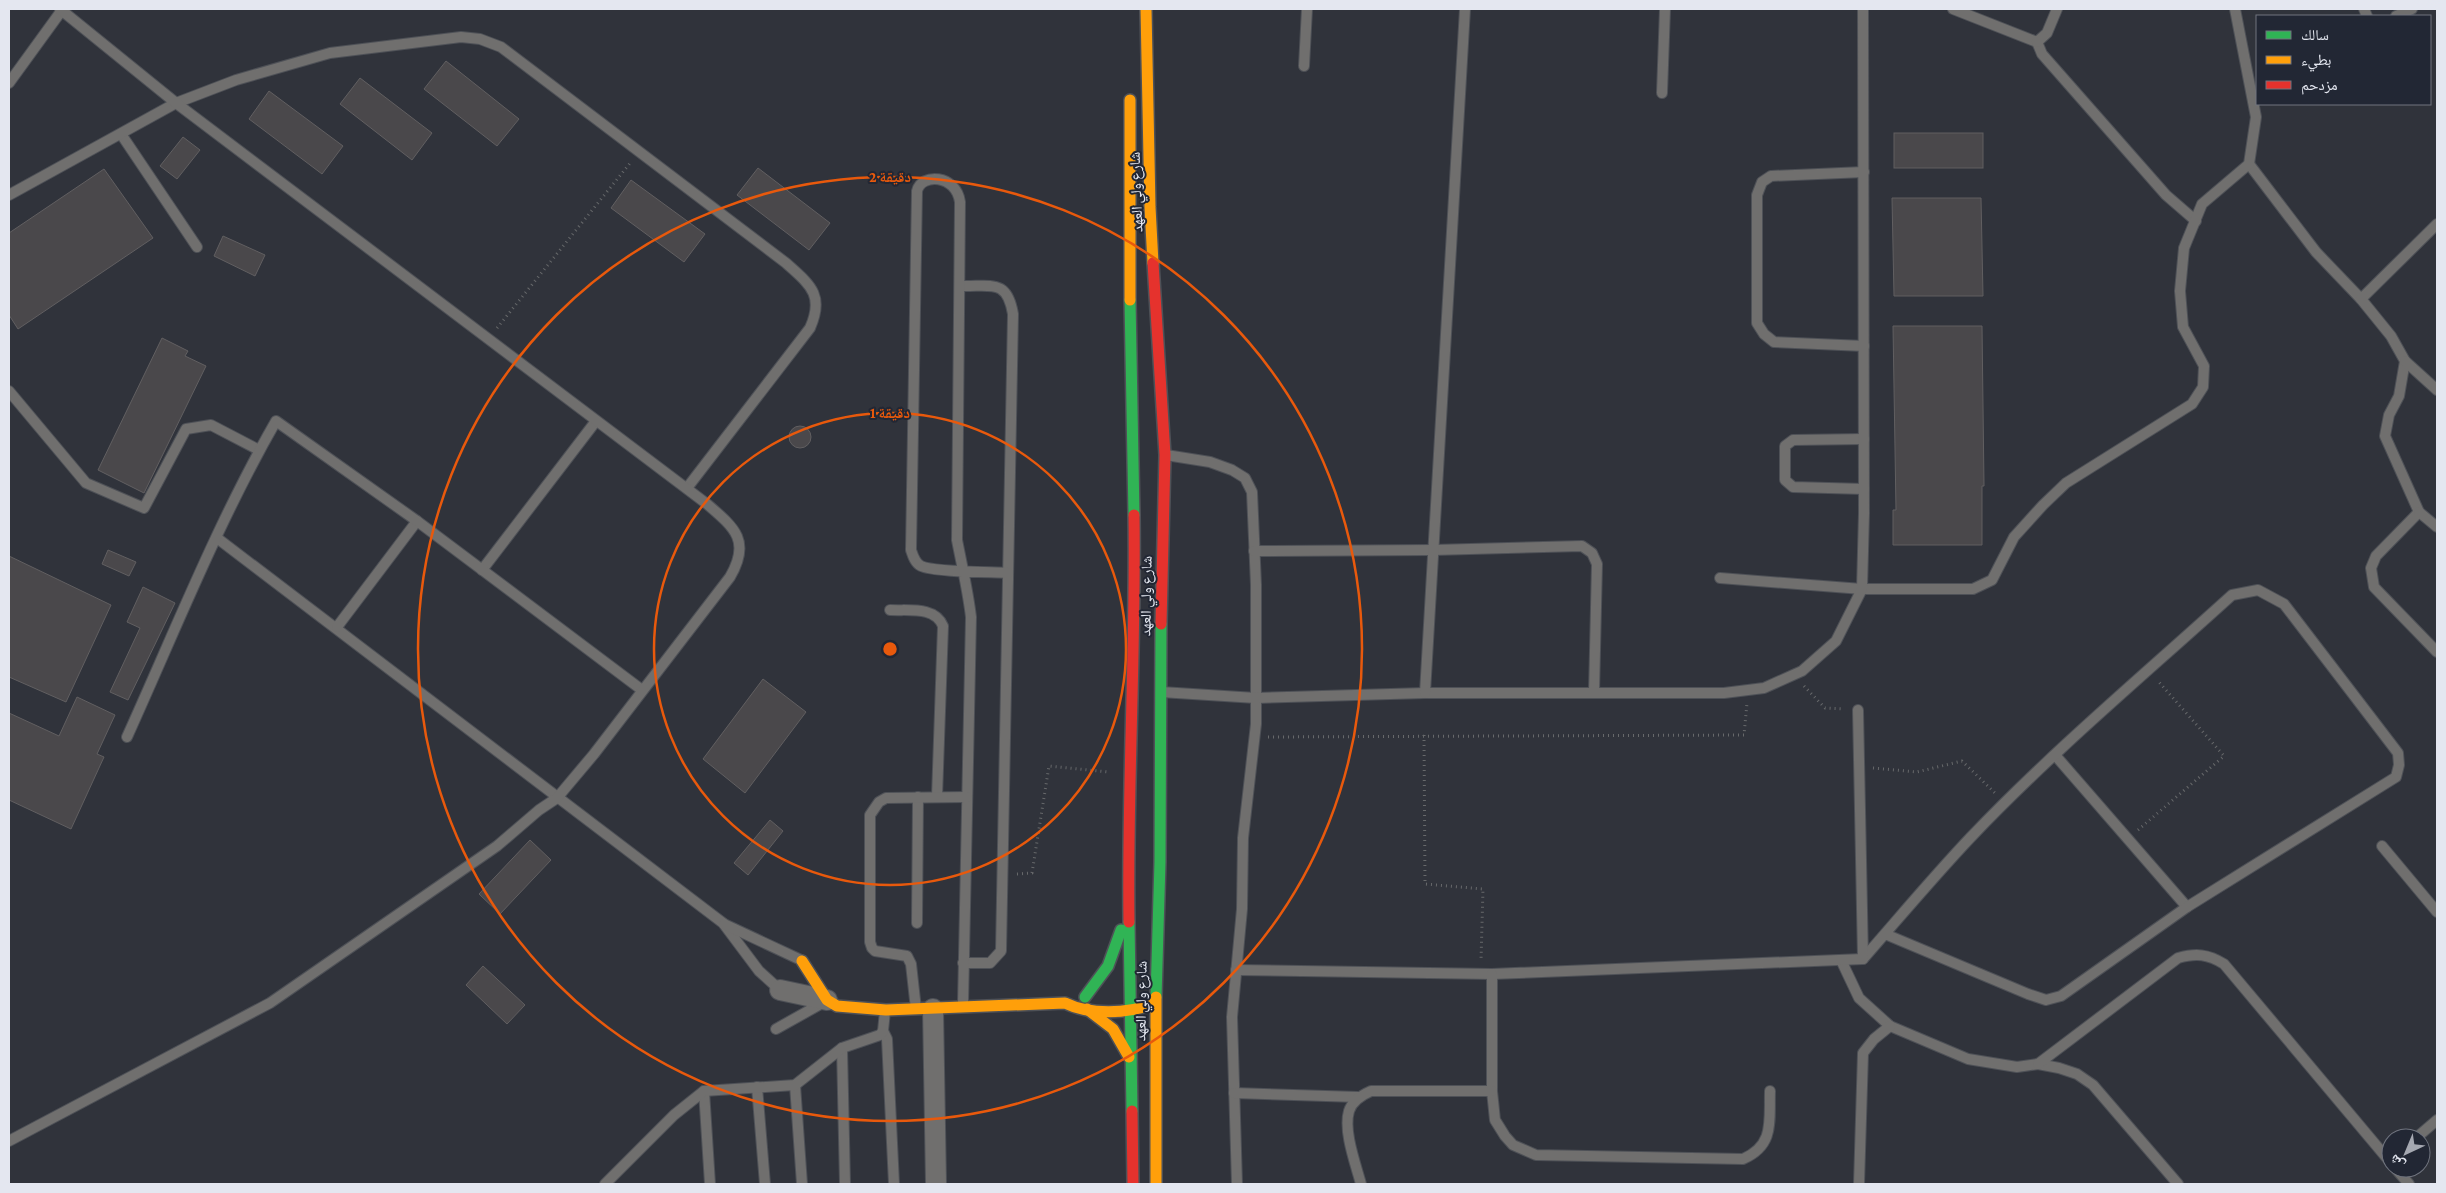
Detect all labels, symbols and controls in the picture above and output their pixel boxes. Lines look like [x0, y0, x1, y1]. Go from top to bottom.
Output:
legend [2256, 15, 2431, 105]
text: سالك [2301, 27, 2329, 43]
text: بطيء [2301, 52, 2331, 72]
text: مزدحم [2301, 77, 2338, 95]
street label: شارع ولي العهد [1127, 151, 1149, 232]
text: 2 دقيقة [869, 169, 911, 185]
text: 1 دقيقة [870, 405, 910, 421]
street label: شارع ولي العهد [1137, 556, 1159, 636]
centre of rings [881, 640, 899, 658]
street label: شارع ولي العهد [1132, 961, 1154, 1041]
north arrow [2381, 1128, 2431, 1178]
text: ش [2386, 1151, 2409, 1173]

